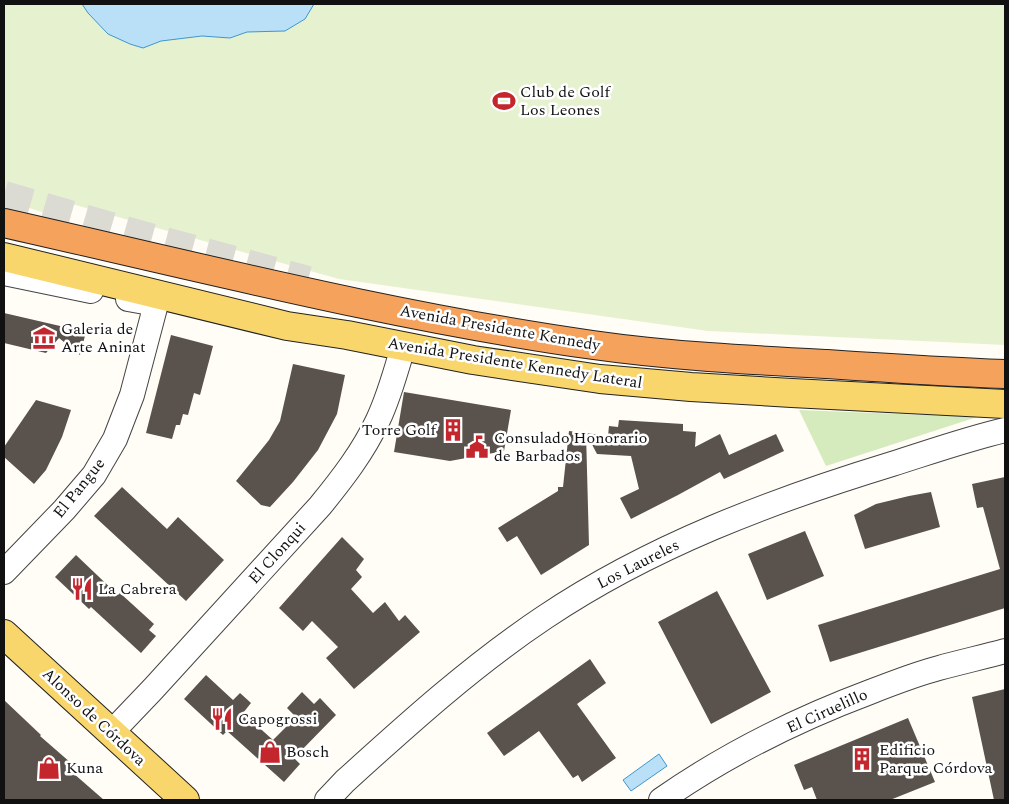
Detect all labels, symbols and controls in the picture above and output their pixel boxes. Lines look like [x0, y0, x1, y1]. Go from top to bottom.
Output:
place label: Club de Golf Los Leones [520, 80, 612, 122]
sports icon: Club de Golf Los Leones [491, 88, 517, 114]
street label: Avenida Presidente Kennedy [398, 299, 603, 358]
place label: Galeria de Arte Aninat [61, 317, 146, 359]
museum icon: Galeria de Arte Aninat [31, 325, 57, 351]
street label: Avenida Presidente Kennedy Lateral [386, 331, 644, 395]
building icon: Torre Golf [440, 417, 466, 443]
place label: Torre Golf [362, 418, 438, 442]
place label: Consulado Honorario de Barbados [494, 426, 647, 468]
public building icon: Consulado Honorario de Barbados [464, 434, 490, 460]
street label: El Pangue [47, 453, 111, 523]
street label: El Clonqui [243, 517, 311, 589]
street label: Los Laureles [592, 533, 684, 595]
restaurant icon: La Cabrera [69, 576, 95, 602]
place label: La Cabrera [98, 577, 177, 601]
street label: Alonso de Córdova [37, 662, 151, 772]
street label: El Ciruelillo [783, 682, 871, 740]
restaurant icon: Capogrossi [209, 706, 235, 732]
place label: Capogrossi [238, 707, 317, 731]
place label: Edificio Parque Córdova [879, 738, 993, 780]
shop icon: Bosch [257, 739, 283, 765]
place label: Bosch [286, 740, 329, 764]
building icon: Edificio Parque Córdova [849, 746, 875, 772]
shop icon: Kuna [36, 755, 62, 781]
place label: Kuna [66, 756, 103, 780]

